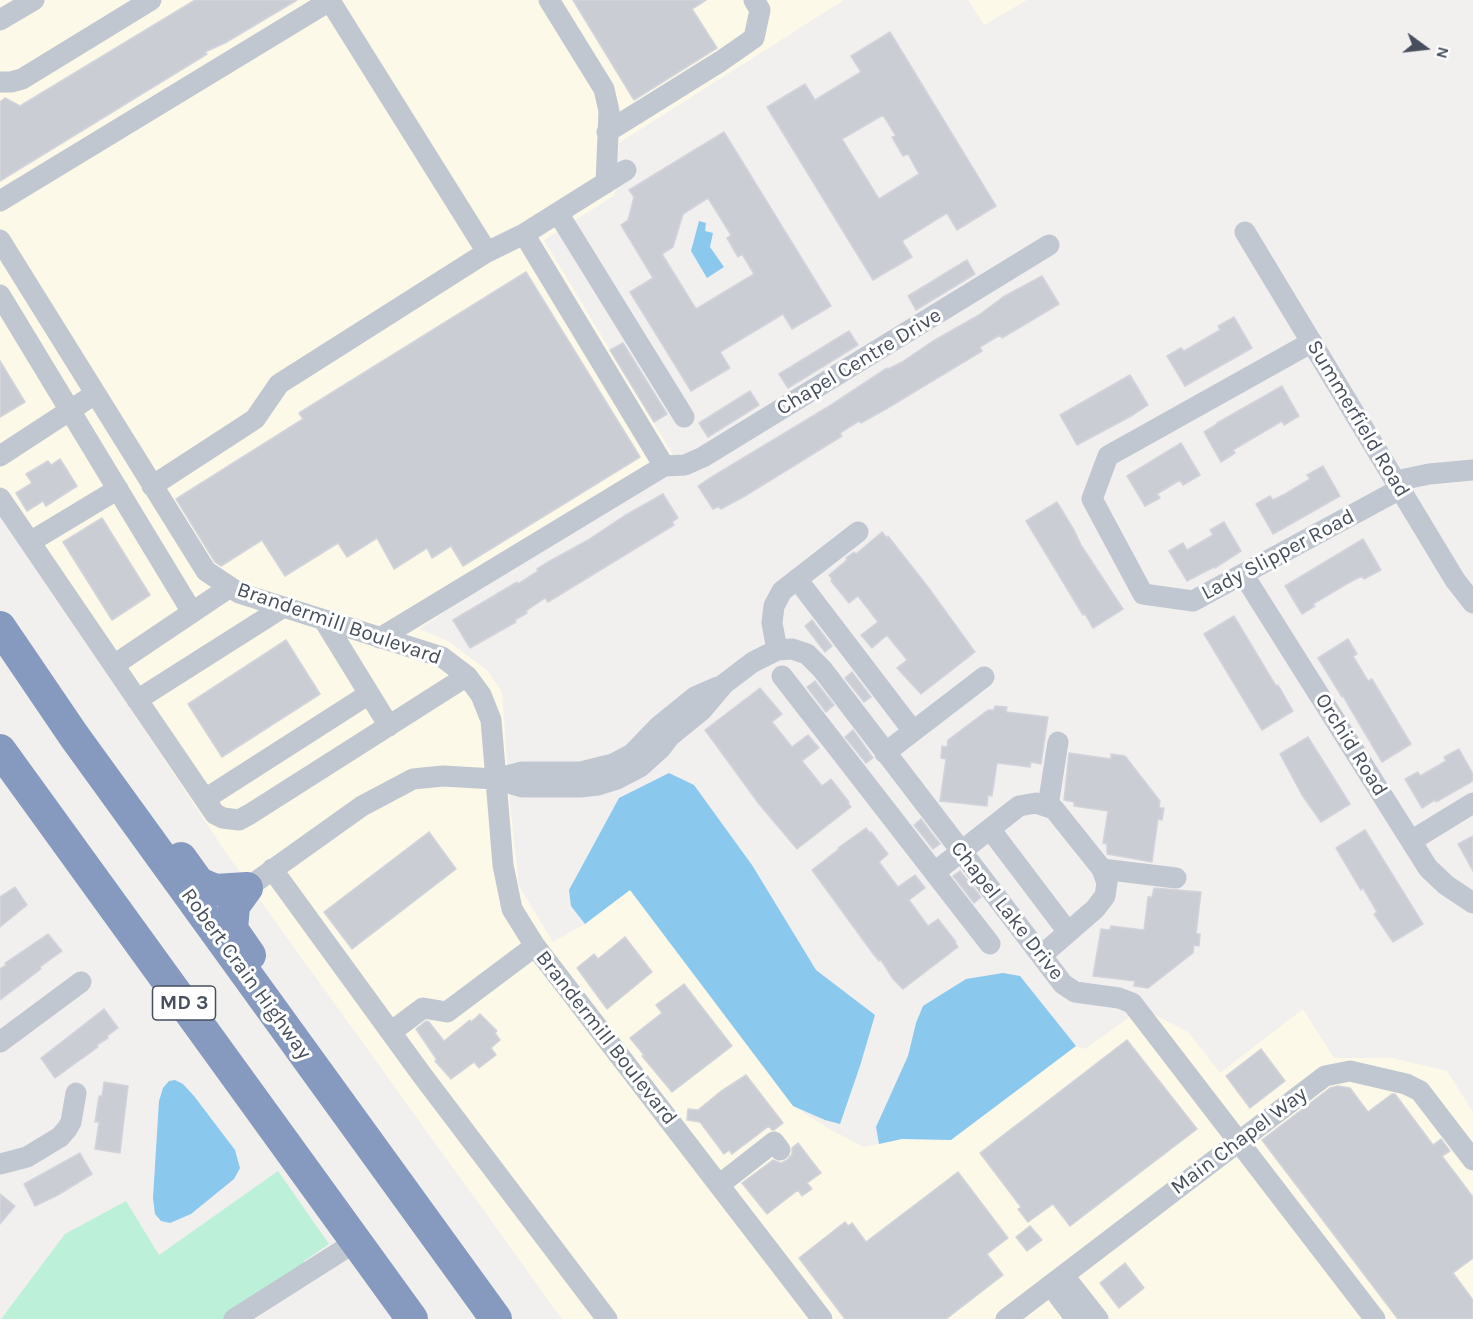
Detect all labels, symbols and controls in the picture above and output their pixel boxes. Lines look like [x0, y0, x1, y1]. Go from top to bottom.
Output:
north arrow [1395, 18, 1455, 78]
text: N [1432, 45, 1454, 61]
street label: Chapel Centre Drive [772, 303, 946, 421]
street label: Summerfield Road [1301, 336, 1415, 502]
street label: Lady Slipper Road [1197, 504, 1359, 606]
street label: Brandermill Boulevard [234, 577, 444, 671]
street label: Orchid Road [1309, 689, 1393, 801]
street label: Chapel Lake Drive [945, 837, 1069, 985]
street label: Robert Crain Highway [175, 884, 317, 1064]
street label: Brandermill Boulevard [530, 946, 682, 1130]
road number: MD 3 [152, 986, 216, 1020]
street label: Main Chapel Way [1166, 1082, 1312, 1200]

